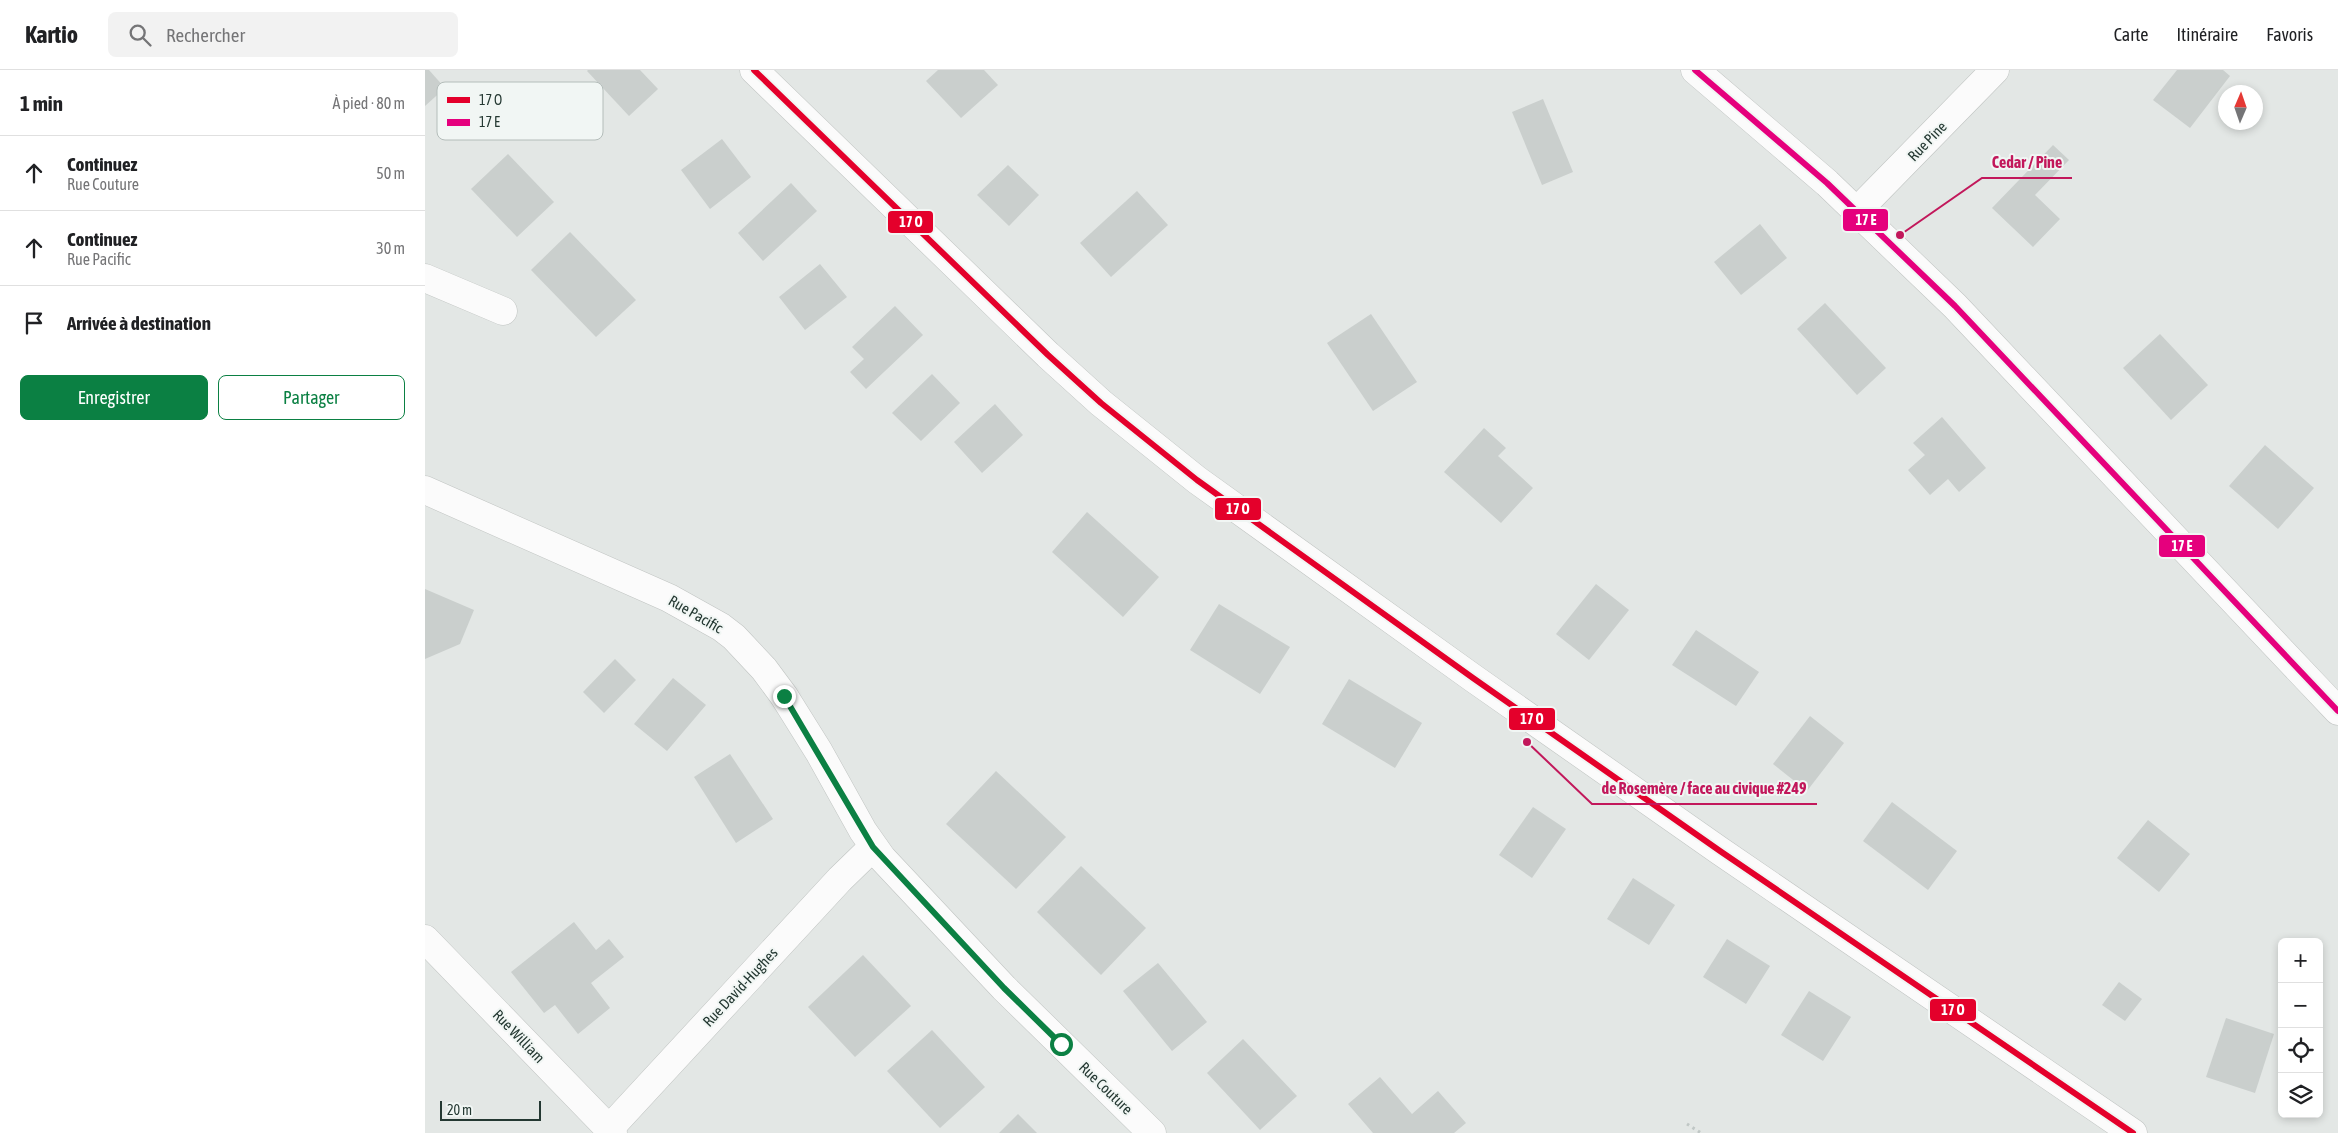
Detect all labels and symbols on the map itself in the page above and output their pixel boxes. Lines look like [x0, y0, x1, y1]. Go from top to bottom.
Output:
legend [437, 82, 603, 140]
north arrow [2218, 85, 2263, 130]
text: 17 O [479, 92, 502, 108]
text: 17 E [479, 114, 500, 130]
street label: Rue Pine [1904, 118, 1950, 164]
callout: Cedar / Pine [1982, 147, 2072, 178]
text: Cedar / Pine [1992, 153, 2062, 171]
line badge: 17 E [1842, 208, 1889, 232]
line badge: 17 O [887, 210, 934, 234]
text: 17 E [1855, 212, 1877, 228]
text: 17 O [899, 214, 923, 230]
line badge: 17 O [1214, 497, 1262, 521]
text: 17 O [1226, 501, 1250, 517]
line badge: 17 E [2158, 534, 2206, 558]
text: 17 E [2171, 538, 2193, 554]
street label: Rue Pacific [666, 592, 727, 637]
route end [773, 685, 796, 708]
line badge: 17 O [1508, 707, 1556, 731]
text: 17 O [1520, 711, 1544, 727]
callout: de Rosemère / face au civique #249 [1592, 773, 1817, 804]
text: de Rosemère / face au civique #249 [1602, 779, 1807, 797]
street label: Rue David-Hughes [699, 944, 781, 1030]
line badge: 17 O [1929, 998, 1977, 1022]
text: 17 O [1941, 1002, 1965, 1018]
street label: Rue William [490, 1006, 548, 1066]
route start [1050, 1033, 1073, 1056]
street label: Rue Couture [1076, 1058, 1136, 1118]
scale bar [440, 1098, 541, 1121]

